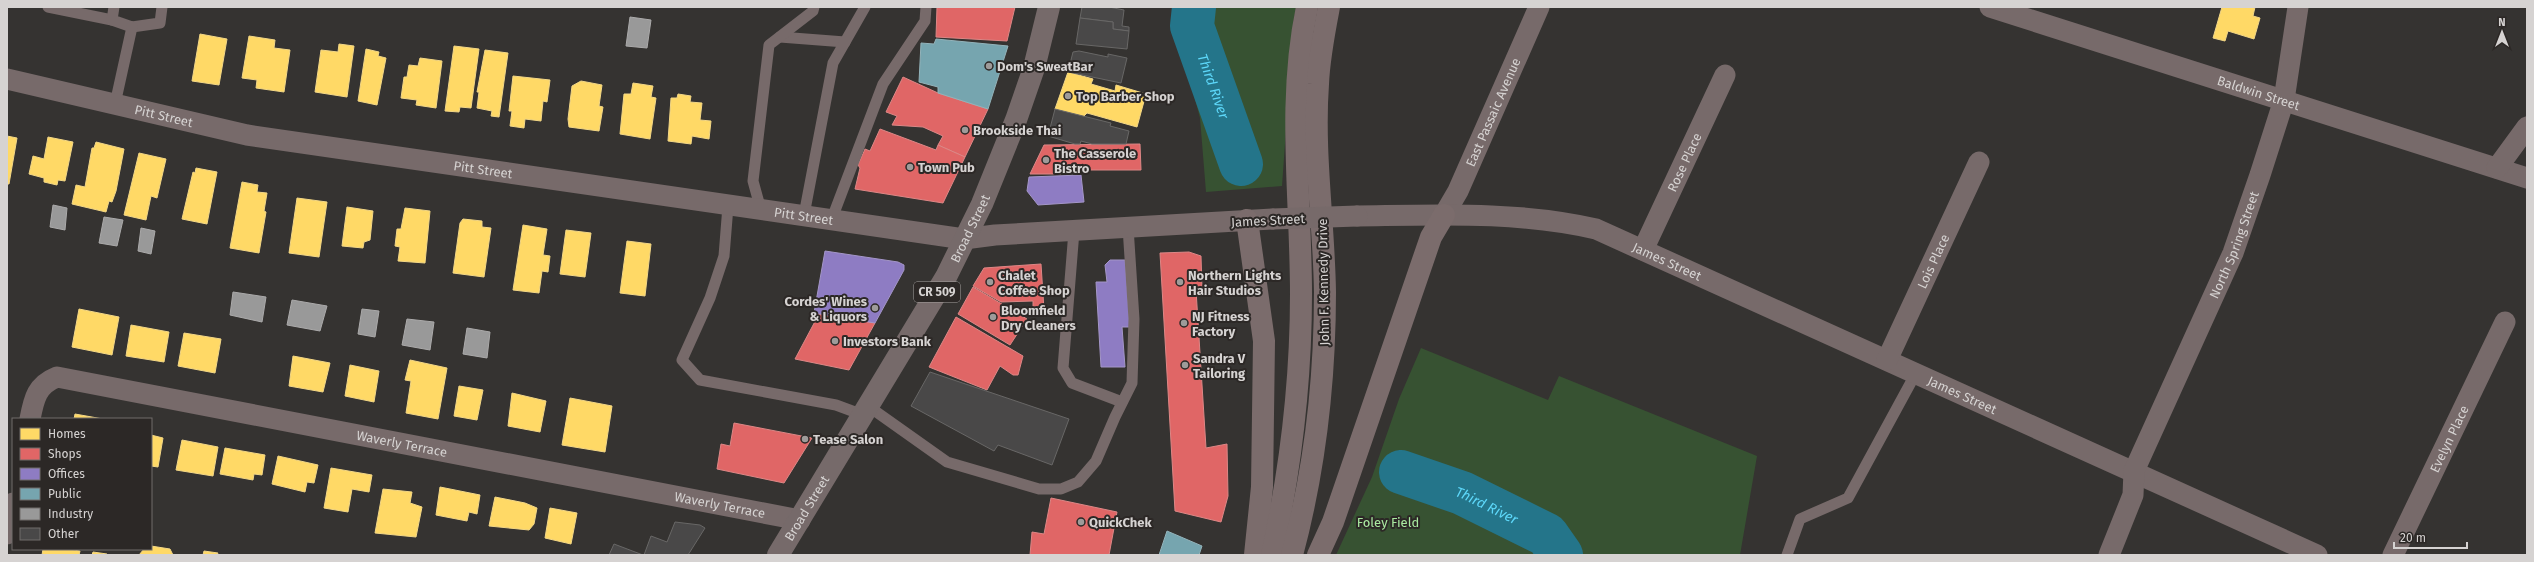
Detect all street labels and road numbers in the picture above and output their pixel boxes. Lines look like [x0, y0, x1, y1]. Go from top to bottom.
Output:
street label: East Passaic Avenue [1463, 56, 1524, 169]
street label: Baldwin Street [2215, 73, 2302, 113]
street label: Pitt Street [133, 102, 195, 130]
street label: Rose Place [1664, 131, 1705, 194]
street label: Pitt Street [453, 158, 514, 181]
street label: North Spring Street [2206, 189, 2262, 301]
street label: Broad Street [947, 192, 993, 265]
street label: Pitt Street [773, 205, 834, 228]
street label: James Street [1231, 211, 1306, 230]
street label: John F. Kennedy Drive [1315, 218, 1332, 346]
street label: Lois Place [1914, 232, 1952, 291]
street label: James Street [1630, 239, 1704, 284]
road number: CR 509 [914, 282, 960, 302]
street label: James Street [1925, 373, 1999, 417]
street label: Evelyn Place [2427, 403, 2472, 475]
street label: Waverly Terrace [355, 428, 448, 460]
street label: Broad Street [781, 473, 832, 544]
street label: Waverly Terrace [673, 489, 767, 521]

